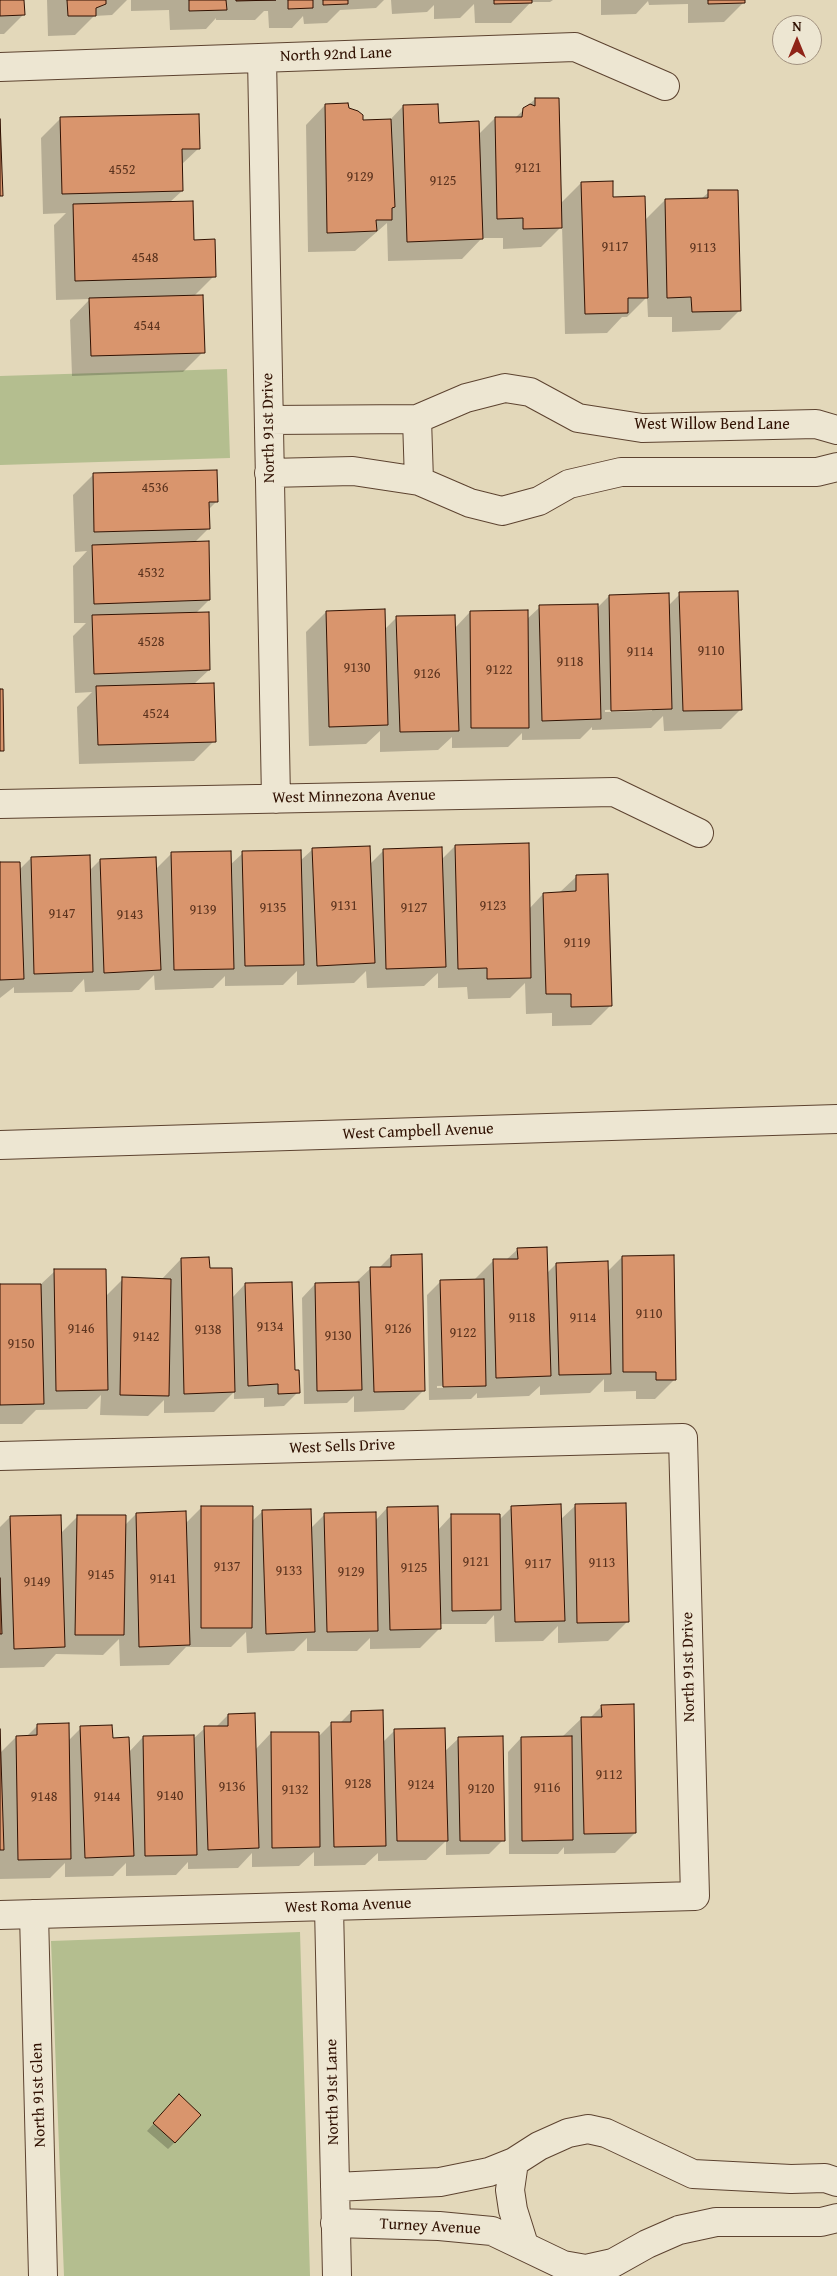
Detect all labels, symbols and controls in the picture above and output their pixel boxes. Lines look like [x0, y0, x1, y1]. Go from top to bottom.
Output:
north arrow [772, 15, 822, 65]
text: N [792, 16, 802, 36]
street label: North 92nd Lane [280, 43, 392, 67]
house number: 9121 [515, 160, 541, 176]
house number: 4552 [109, 162, 135, 178]
house number: 9129 [347, 169, 373, 185]
house number: 9125 [430, 173, 456, 189]
house number: 9117 [602, 239, 628, 255]
house number: 9113 [690, 240, 716, 256]
house number: 4548 [132, 250, 158, 266]
house number: 4544 [134, 318, 160, 334]
street label: North 91st Drive [258, 373, 280, 483]
street label: West Willow Bend Lane [634, 415, 790, 435]
house number: 4536 [142, 480, 168, 496]
house number: 4532 [138, 565, 164, 581]
house number: 4528 [138, 634, 164, 650]
house number: 9110 [698, 643, 724, 659]
house number: 9114 [627, 644, 653, 660]
house number: 9118 [557, 654, 583, 670]
house number: 9130 [344, 660, 370, 676]
house number: 9122 [486, 662, 512, 678]
house number: 9126 [414, 666, 440, 682]
house number: 4524 [143, 706, 169, 722]
street label: West Minnezona Avenue [272, 786, 436, 808]
house number: 9131 [331, 898, 357, 914]
house number: 9123 [480, 898, 506, 914]
house number: 9135 [260, 900, 286, 916]
house number: 9127 [401, 900, 427, 916]
house number: 9139 [190, 902, 216, 918]
house number: 9147 [49, 906, 75, 922]
house number: 9143 [117, 907, 143, 923]
house number: 9119 [564, 935, 590, 951]
street label: West Campbell Avenue [342, 1120, 494, 1144]
house number: 9110 [636, 1306, 662, 1322]
house number: 9118 [509, 1310, 535, 1326]
house number: 9114 [570, 1310, 596, 1326]
house number: 9134 [257, 1319, 283, 1335]
house number: 9146 [68, 1321, 94, 1337]
house number: 9126 [385, 1321, 411, 1337]
house number: 9138 [195, 1322, 221, 1338]
house number: 9122 [450, 1325, 476, 1341]
house number: 9130 [325, 1328, 351, 1344]
house number: 9142 [133, 1329, 159, 1345]
house number: 9150 [8, 1336, 34, 1352]
street label: West Sells Drive [289, 1436, 395, 1458]
house number: 9121 [463, 1554, 489, 1570]
house number: 9113 [589, 1555, 615, 1571]
house number: 9117 [525, 1556, 551, 1572]
house number: 9137 [214, 1559, 240, 1575]
house number: 9125 [401, 1560, 427, 1576]
house number: 9133 [276, 1563, 302, 1579]
house number: 9129 [338, 1564, 364, 1580]
house number: 9145 [88, 1567, 114, 1583]
house number: 9141 [150, 1571, 176, 1587]
house number: 9149 [24, 1574, 50, 1590]
street label: North 91st Drive [678, 1612, 700, 1722]
house number: 9112 [596, 1767, 622, 1783]
house number: 9128 [345, 1776, 371, 1792]
house number: 9124 [408, 1777, 434, 1793]
house number: 9136 [219, 1779, 245, 1795]
house number: 9116 [534, 1780, 560, 1796]
house number: 9120 [468, 1781, 494, 1797]
house number: 9132 [282, 1782, 308, 1798]
house number: 9140 [157, 1788, 183, 1804]
house number: 9148 [31, 1789, 57, 1805]
house number: 9144 [94, 1789, 120, 1805]
street label: West Roma Avenue [284, 1894, 412, 1918]
street label: North 91st Lane [322, 2039, 344, 2145]
street label: North 91st Glen [28, 2042, 50, 2148]
street label: Turney Avenue [379, 2215, 481, 2239]

